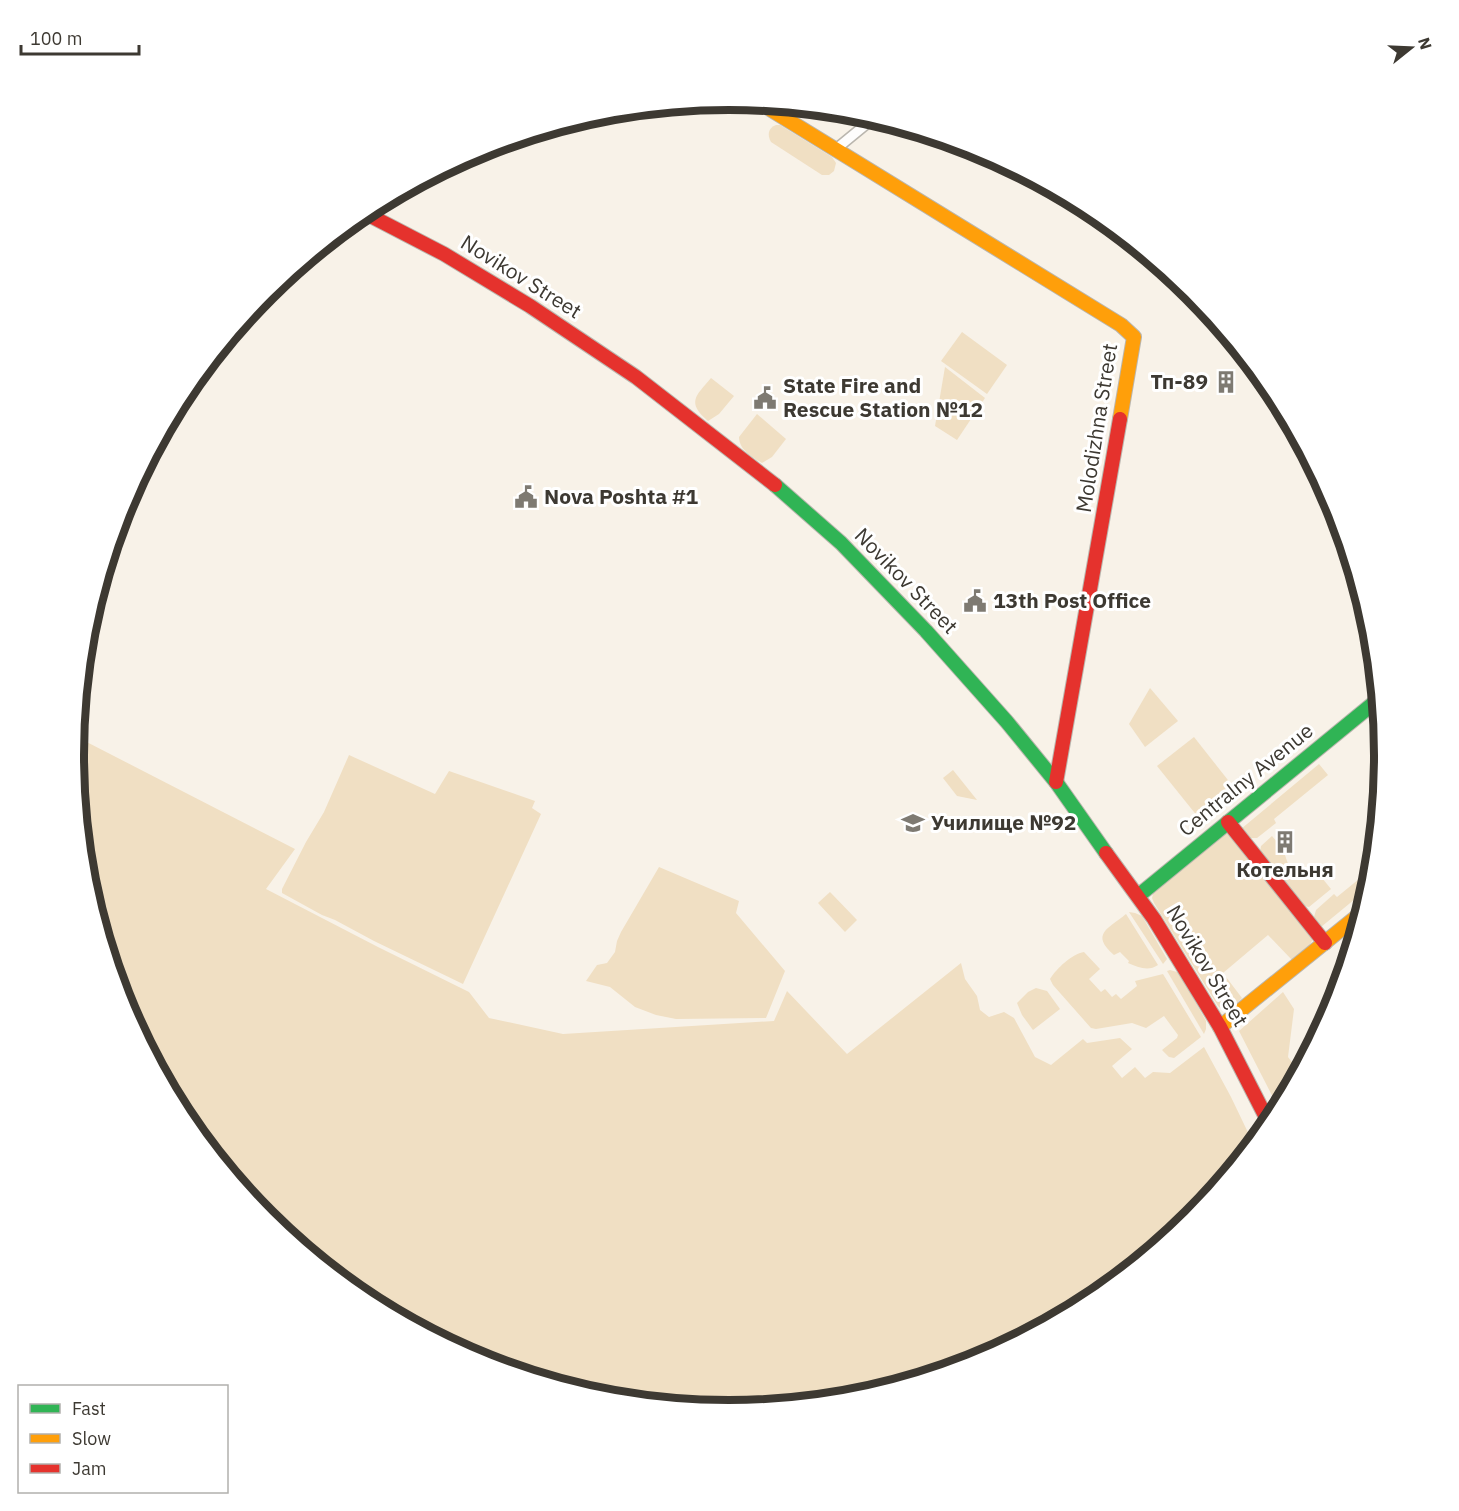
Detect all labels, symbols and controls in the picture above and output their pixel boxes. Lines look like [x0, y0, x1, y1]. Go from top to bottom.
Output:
scale bar [21, 18, 140, 56]
north arrow [1381, 18, 1441, 78]
text: 100 m [30, 27, 82, 50]
text: N [1414, 35, 1437, 52]
street label: Novikov Street [456, 228, 587, 324]
street label: Molodizhna Street [1069, 341, 1123, 515]
place label: Тп-89 [1150, 367, 1208, 395]
building icon: Тп-89 [1213, 369, 1239, 395]
place label: State Fire and Rescue Station №12 [783, 371, 983, 423]
public building icon: State Fire and Rescue Station №12 [752, 385, 778, 411]
place label: Nova Poshta #1 [544, 482, 698, 510]
public building icon: Nova Poshta #1 [513, 484, 539, 510]
street label: Novikov Street [849, 521, 964, 639]
place label: 13th Post Office [993, 586, 1151, 614]
public building icon: 13th Post Office [962, 588, 988, 614]
street label: Centralny Avenue [1172, 716, 1319, 842]
place label: Училище №92 [931, 808, 1076, 836]
school or university icon: Училище №92 [900, 810, 926, 836]
building icon: Котельня [1272, 829, 1298, 855]
place label: Котельня [1236, 855, 1334, 883]
street label: Novikov Street [1161, 899, 1255, 1032]
legend [18, 1385, 228, 1493]
text: Fast [72, 1397, 106, 1420]
text: Slow [72, 1427, 111, 1450]
text: Jam [72, 1457, 107, 1480]

